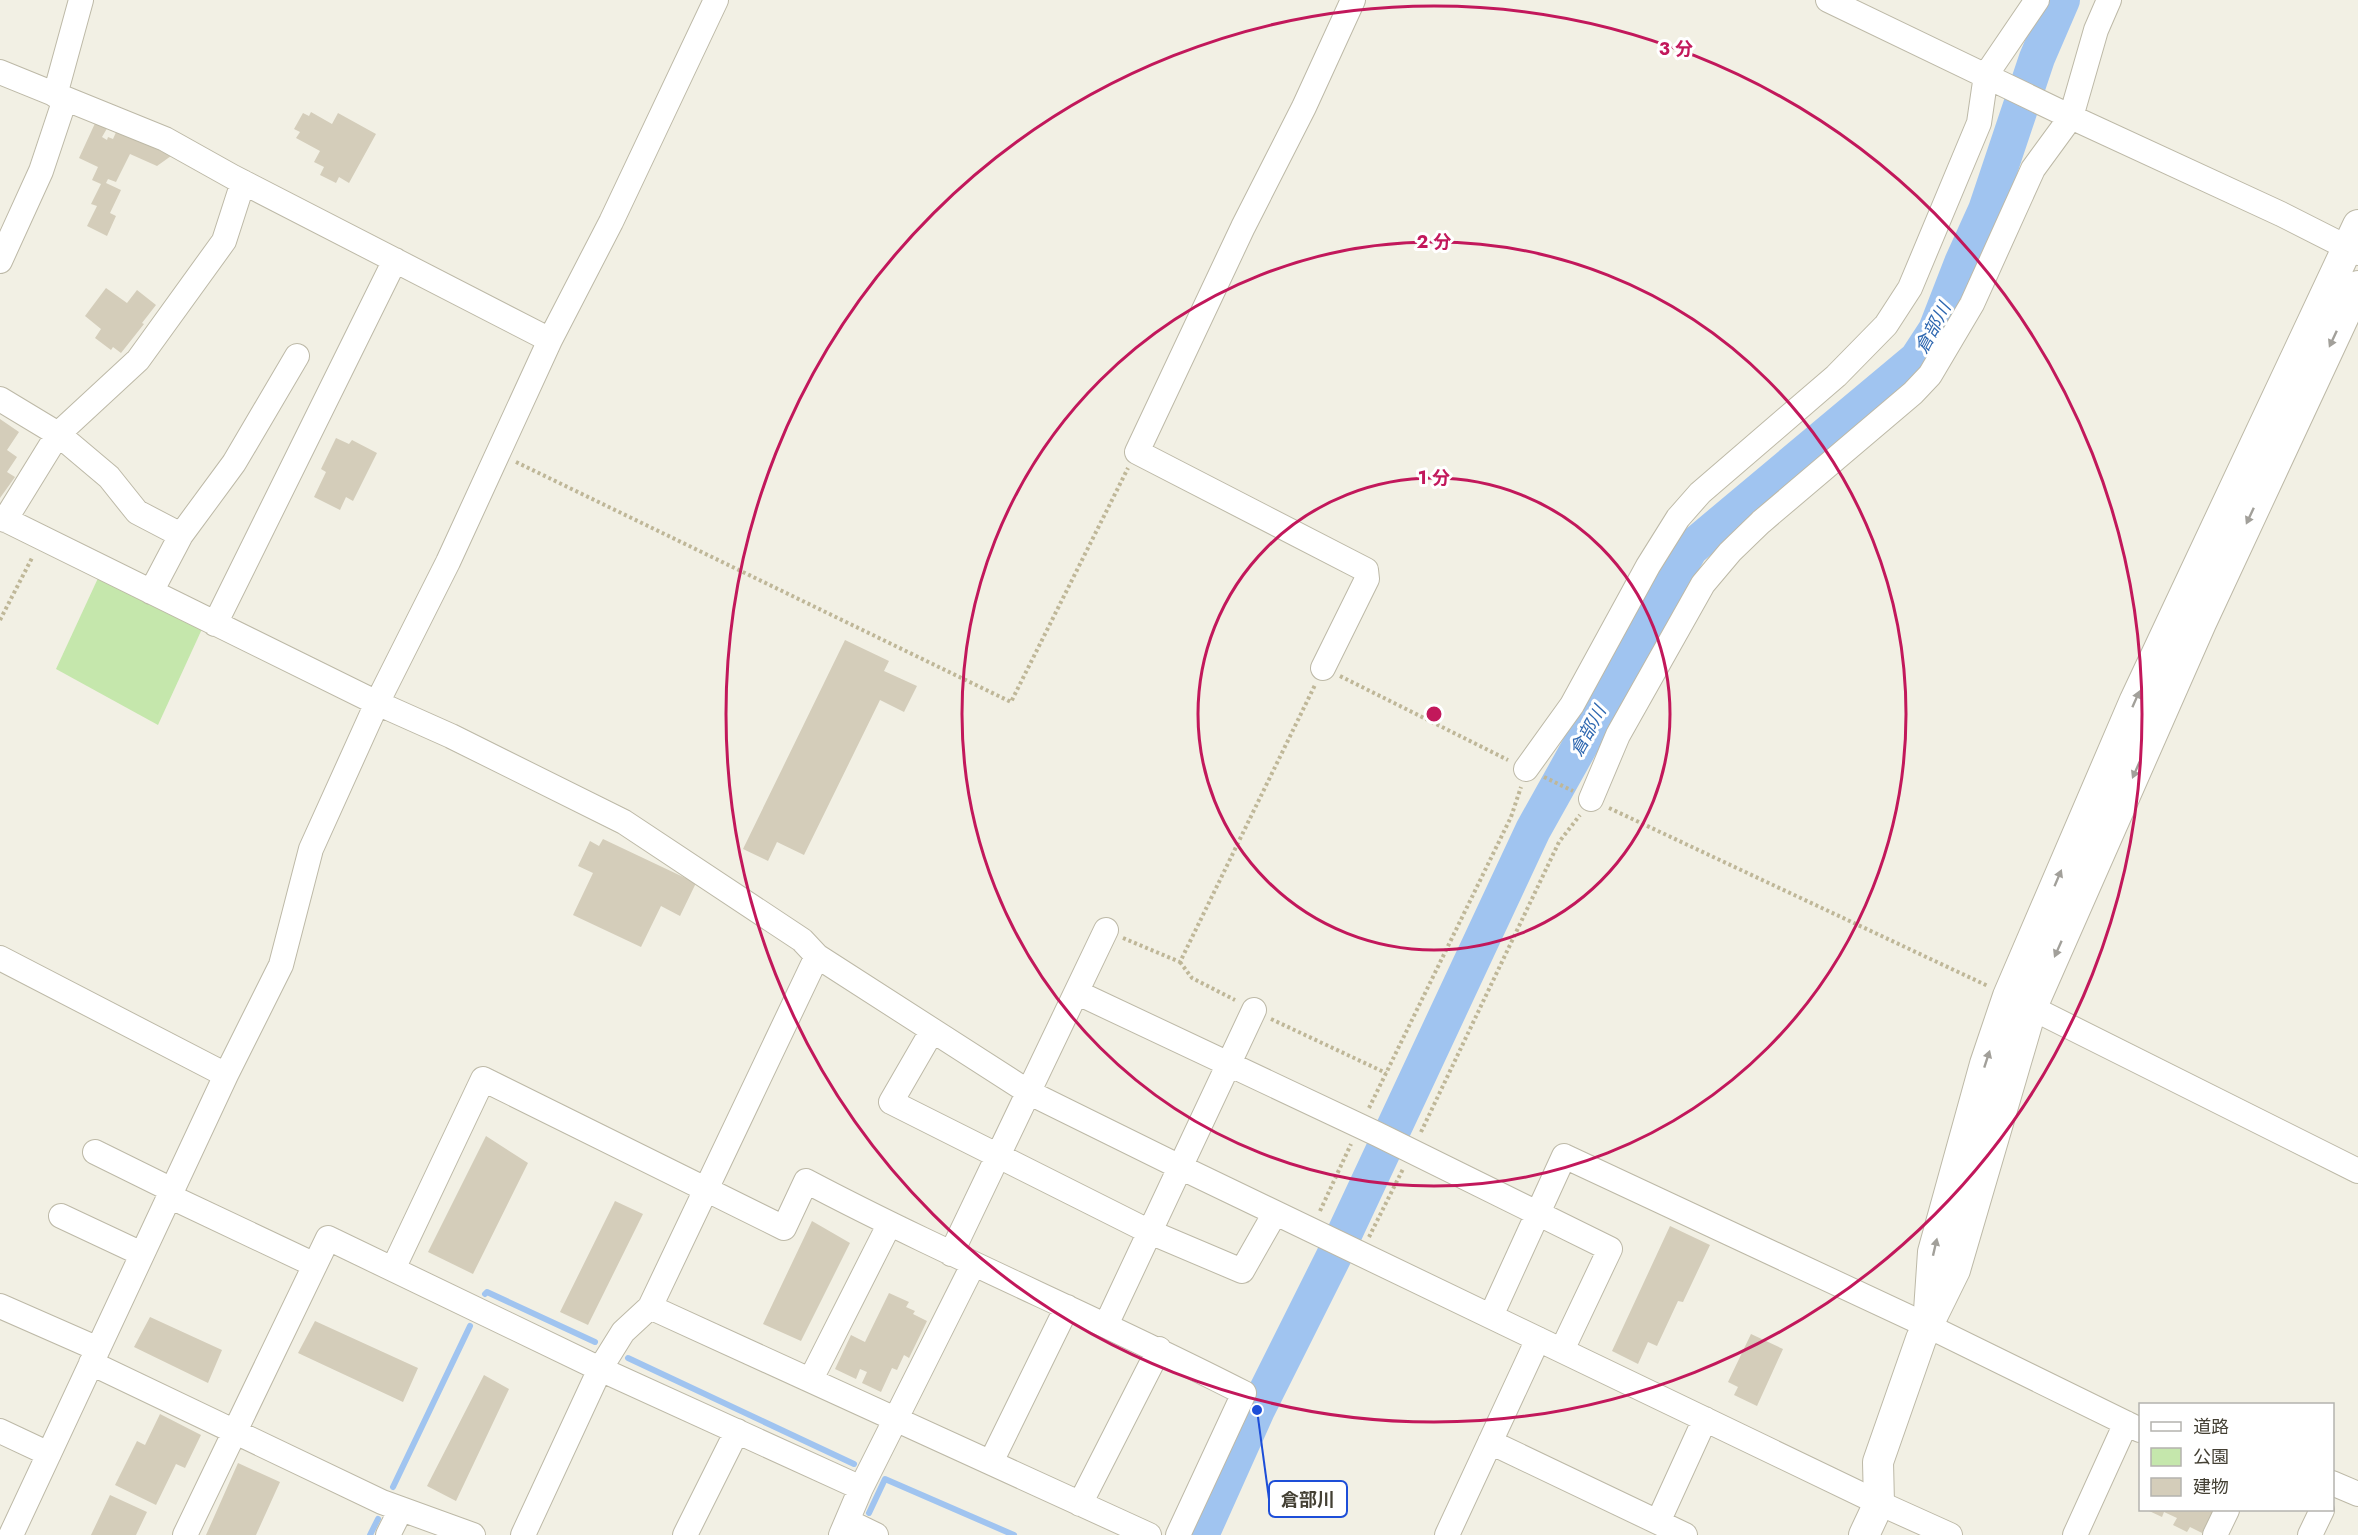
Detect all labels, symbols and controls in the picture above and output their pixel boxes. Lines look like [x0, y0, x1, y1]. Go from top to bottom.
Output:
text: 3 分 [1659, 36, 1693, 62]
text: 2 分 [1416, 229, 1452, 255]
water label: 倉部川 [1909, 296, 1958, 358]
one-way arrow [2329, 331, 2338, 348]
text: 1 分 [1418, 465, 1450, 491]
one-way arrow [2246, 507, 2255, 524]
one-way arrow [2131, 690, 2140, 707]
water label: 倉部川 [1564, 699, 1613, 761]
centre of rings [1424, 704, 1444, 724]
one-way arrow [2131, 762, 2141, 780]
one-way arrow [2053, 868, 2063, 886]
one-way arrow [2053, 940, 2062, 957]
one-way arrow [1983, 1050, 1993, 1068]
one-way arrow [1931, 1237, 1940, 1256]
legend [2139, 1403, 2334, 1511]
text: 道路 [2193, 1414, 2229, 1440]
text: 公園 [2193, 1444, 2229, 1470]
text: 建物 [2193, 1474, 2229, 1500]
callout: 倉部川 [1269, 1481, 1347, 1517]
text: 倉部川 [1281, 1487, 1335, 1513]

